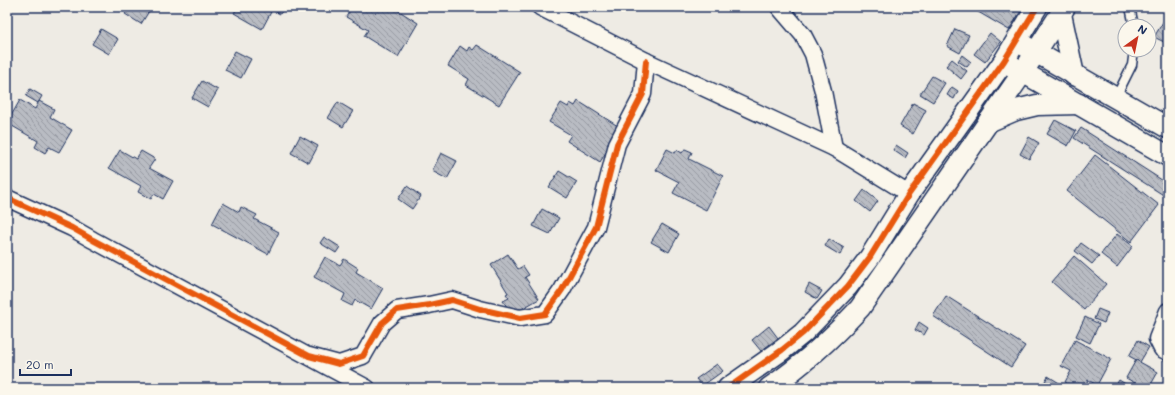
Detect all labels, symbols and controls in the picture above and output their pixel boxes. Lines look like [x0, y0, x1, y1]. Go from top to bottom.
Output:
north arrow [1117, 18, 1157, 58]
text: N [1135, 21, 1150, 38]
scale bar [20, 351, 71, 377]
text: 20 m [26, 356, 54, 372]

